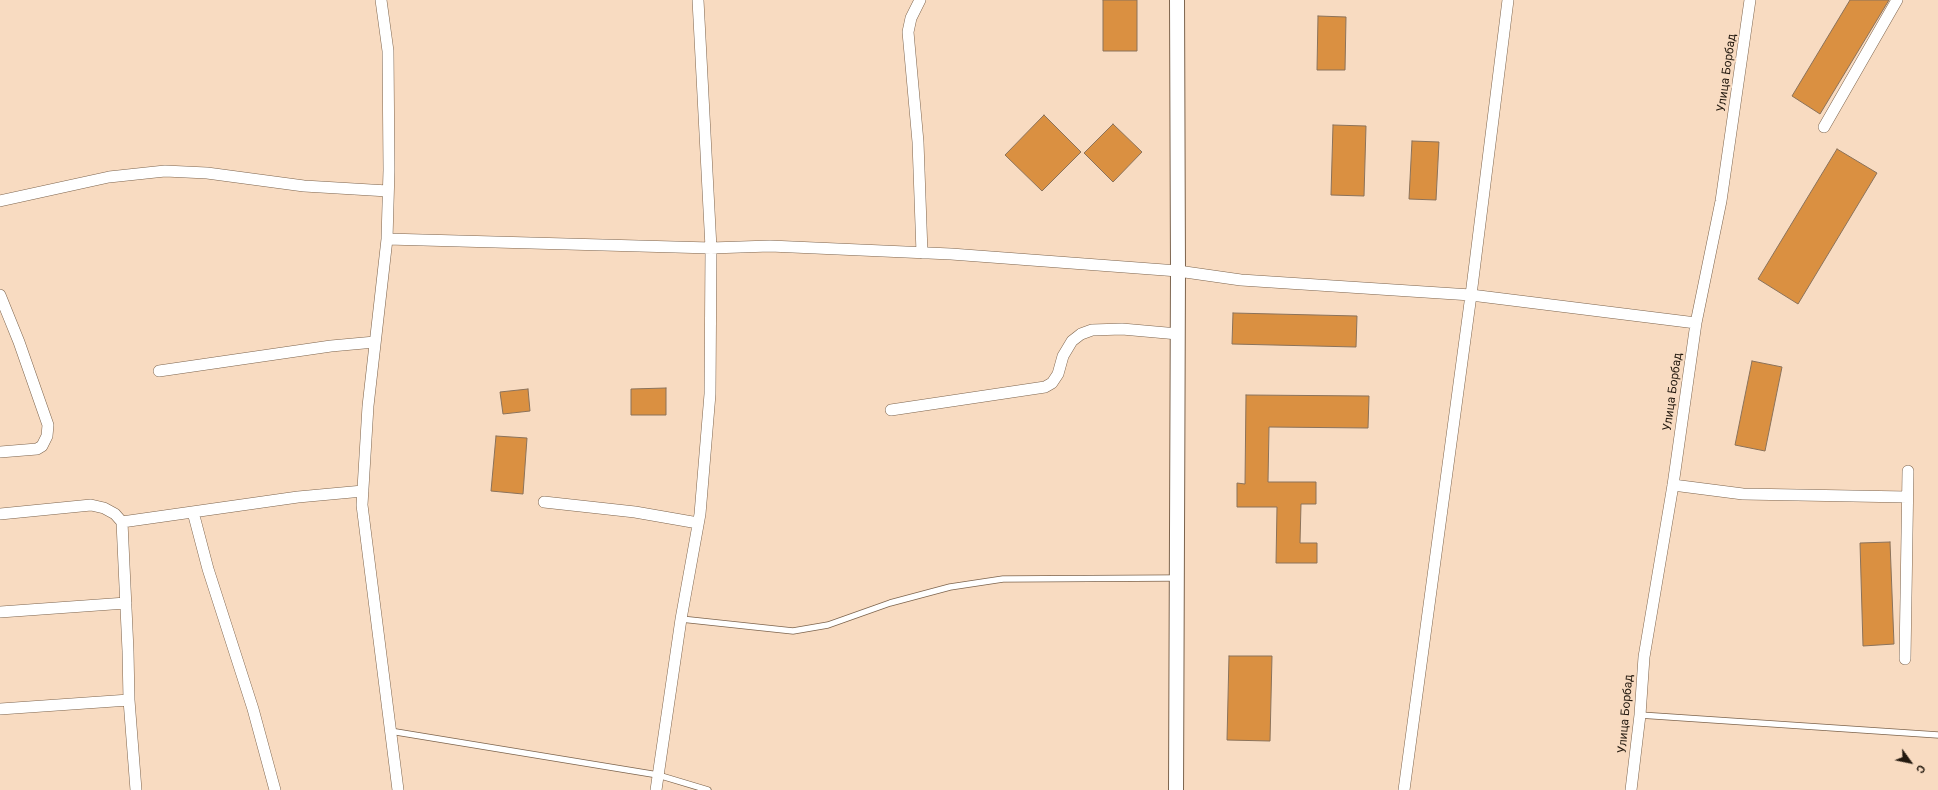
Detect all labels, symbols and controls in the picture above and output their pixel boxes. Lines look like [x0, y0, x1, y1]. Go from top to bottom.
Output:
street label: Улица Борбад [1714, 33, 1740, 113]
street label: Улица Борбад [1660, 352, 1686, 432]
street label: Улица Борбад [1615, 674, 1637, 754]
north arrow [1890, 742, 1930, 782]
text: С [1913, 762, 1928, 775]

